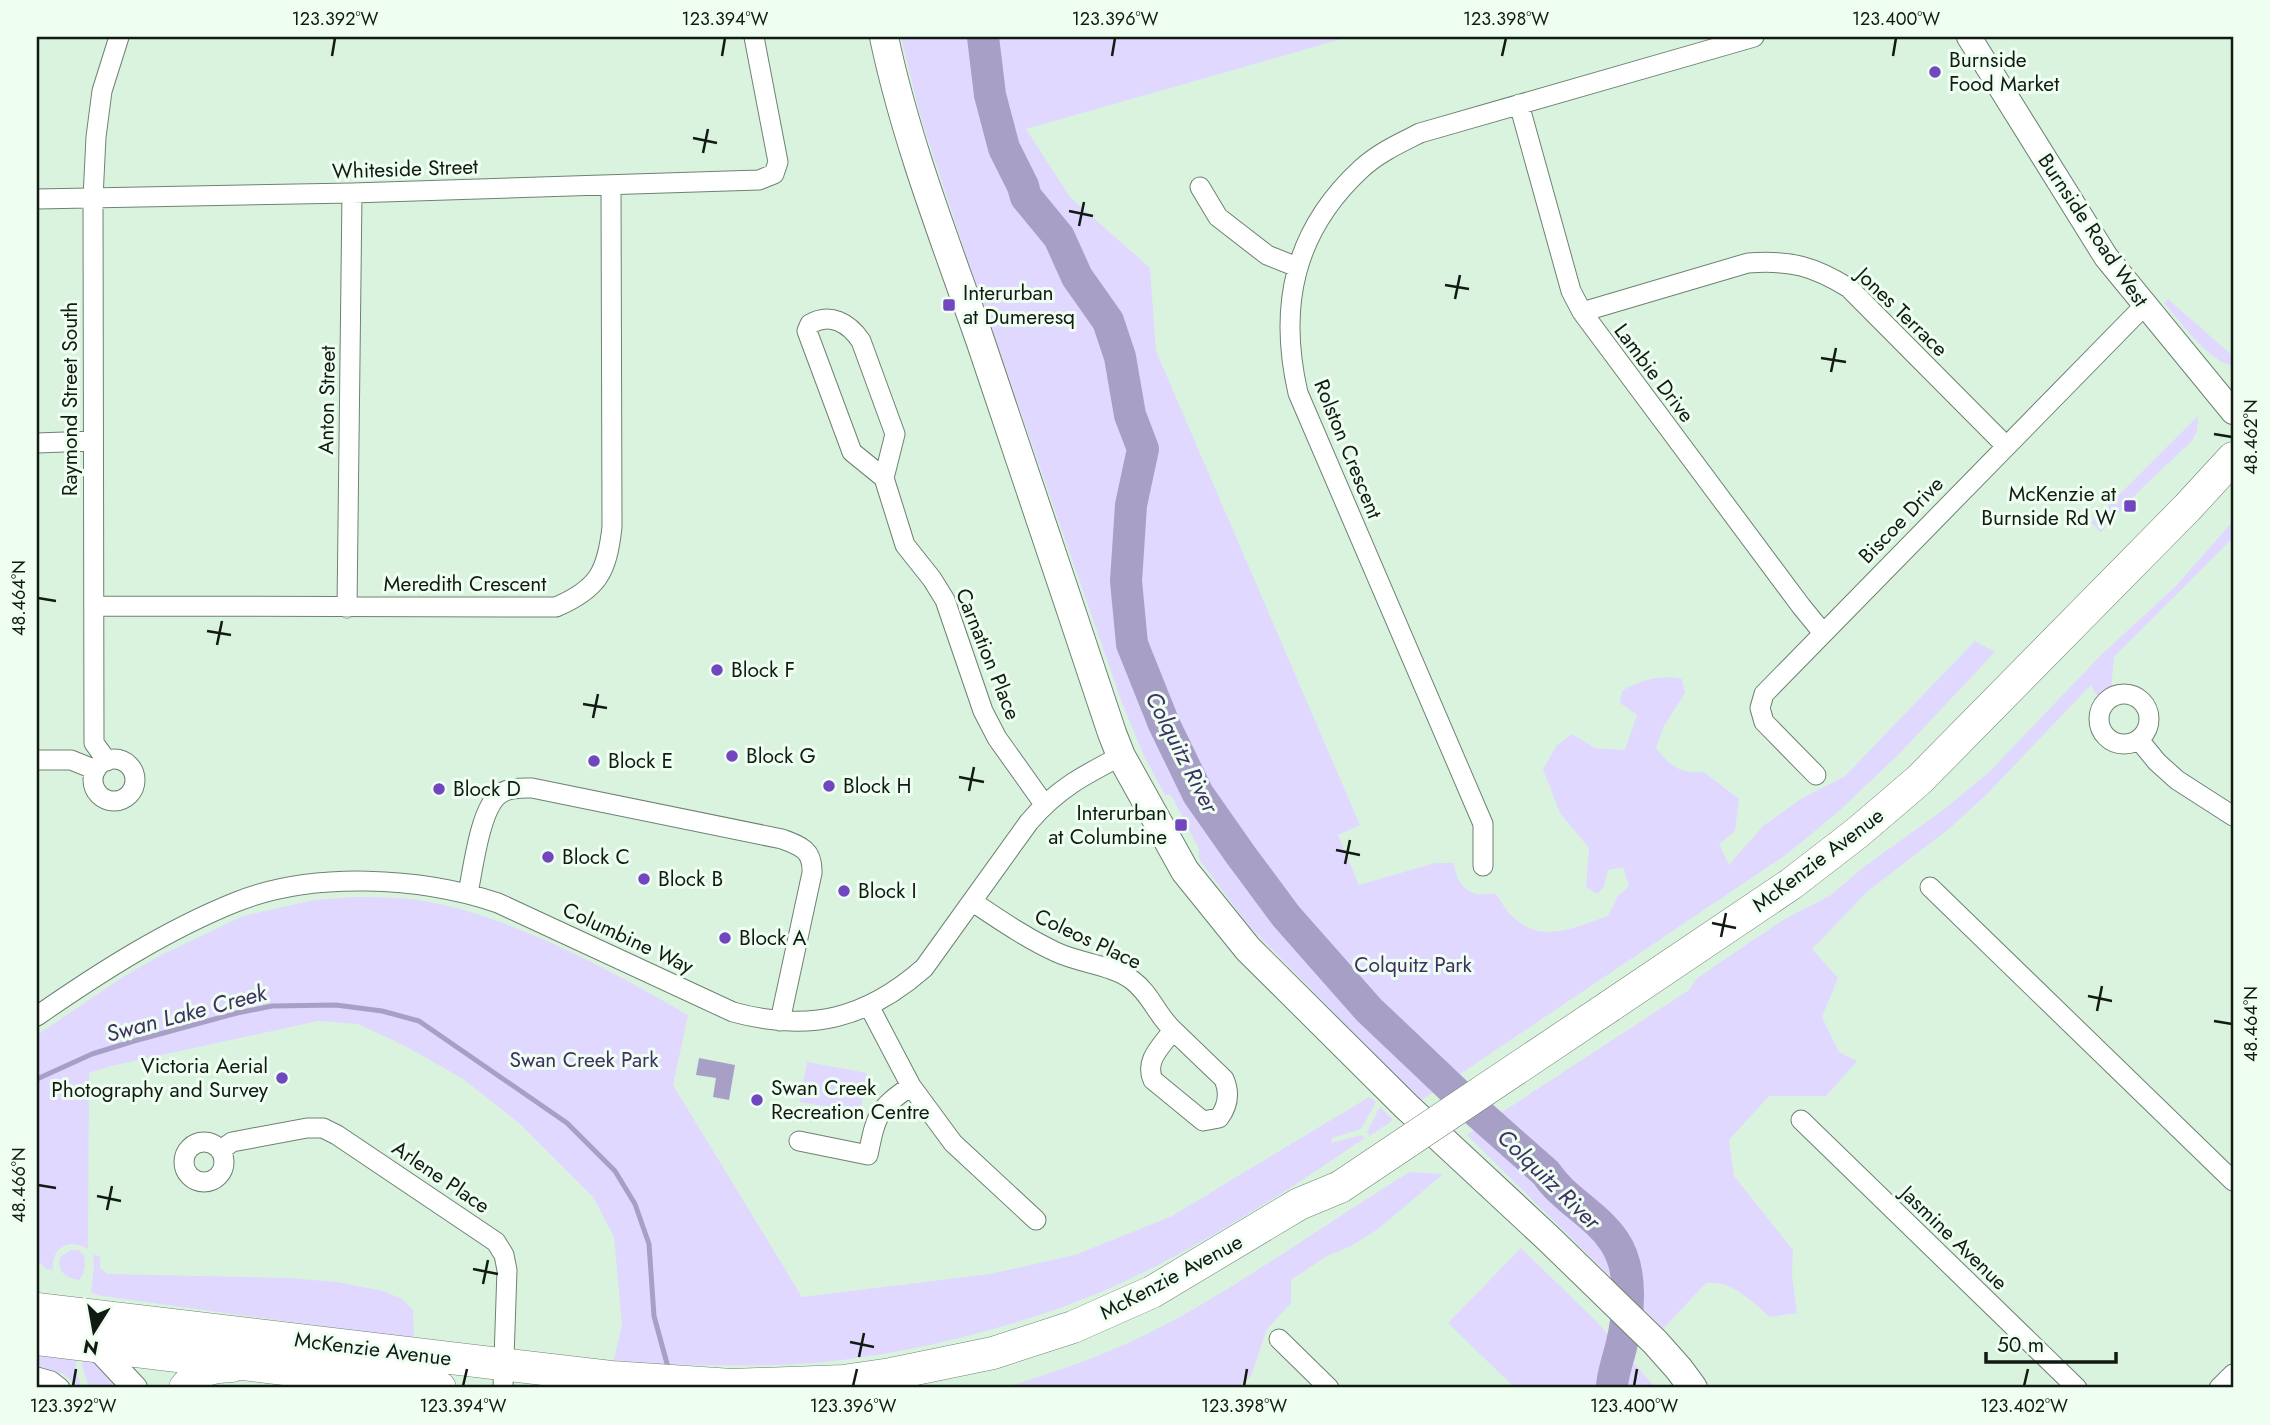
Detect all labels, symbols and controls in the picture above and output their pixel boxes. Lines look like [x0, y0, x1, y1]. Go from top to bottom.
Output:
text: 123.392°W [292, 6, 378, 32]
text: 123.394°W [682, 6, 769, 32]
text: 123.396°W [1072, 6, 1159, 32]
text: 123.398°W [1463, 6, 1549, 32]
text: 123.400°W [1852, 6, 1940, 32]
place label: Burnside Food Market [1949, 45, 2059, 99]
marker: Burnside Food Market [1927, 64, 1943, 80]
street label: Burnside Road West [2031, 147, 2155, 313]
street label: Whiteside Street [331, 151, 479, 187]
street label: Jones Terrace [1847, 259, 1955, 364]
place label: Interurban at Dumeresq [963, 278, 1075, 332]
marker: Interurban at Dumeresq [941, 297, 957, 313]
street label: Raymond Street South [55, 302, 85, 496]
street label: Lambie Drive [1607, 317, 1701, 429]
street label: Anton Street [311, 345, 343, 455]
street label: Rolston Crescent [1306, 375, 1390, 523]
text: 48.462°N [2238, 399, 2264, 475]
street label: Biscoe Drive [1852, 470, 1950, 570]
place label: McKenzie at Burnside Rd W [1981, 479, 2116, 533]
marker: McKenzie at Burnside Rd W [2122, 498, 2138, 514]
text: 48.464°N [6, 560, 32, 636]
street label: Meredith Crescent [384, 569, 546, 599]
street label: Carnation Place [948, 584, 1028, 724]
place label: Block F [731, 655, 795, 685]
marker: Block F [709, 662, 725, 678]
water label: Colquitz River [1137, 685, 1228, 820]
place label: Block G [746, 741, 816, 771]
place label: Block E [608, 746, 673, 776]
marker: Block G [724, 748, 740, 764]
marker: Block E [586, 753, 602, 769]
place label: Block H [843, 771, 912, 801]
place label: Block D [453, 774, 521, 804]
marker: Block H [821, 778, 837, 794]
marker: Block D [431, 781, 447, 797]
place label: Interurban at Columbine [1048, 798, 1167, 852]
street label: McKenzie Avenue [1746, 800, 1890, 919]
marker: Interurban at Columbine [1173, 817, 1189, 833]
place label: Block C [562, 842, 630, 872]
marker: Block C [540, 849, 556, 865]
place label: Block B [658, 864, 723, 894]
marker: Block B [636, 871, 652, 887]
place label: Block I [858, 876, 917, 906]
marker: Block I [836, 883, 852, 899]
street label: Columbine Way [557, 894, 699, 982]
street label: Coleos Place [1030, 901, 1147, 977]
place label: Block A [739, 923, 807, 953]
marker: Block A [717, 930, 733, 946]
park label: Colquitz Park [1354, 950, 1473, 980]
water label: Swan Lake Creek [102, 975, 271, 1051]
text: 48.464°N [2238, 986, 2264, 1062]
park label: Swan Creek Park [509, 1045, 659, 1075]
place label: Victoria Aerial Photography and Survey [51, 1051, 269, 1105]
marker: Victoria Aerial Photography and Survey [274, 1070, 290, 1086]
place label: Swan Creek Recreation Centre [771, 1073, 930, 1127]
marker: Swan Creek Recreation Centre [749, 1092, 765, 1108]
water label: Colquitz River [1490, 1121, 1609, 1238]
street label: Arlene Place [386, 1133, 496, 1221]
text: 48.466°N [6, 1147, 32, 1223]
street label: Jasmine Avenue [1891, 1177, 2015, 1297]
street label: McKenzie Avenue [1094, 1227, 1248, 1327]
north arrow [60, 1296, 130, 1366]
scale bar [1986, 1320, 2116, 1364]
street label: McKenzie Avenue [293, 1324, 453, 1374]
text: 50 m [1997, 1330, 2044, 1360]
text: N [81, 1333, 101, 1362]
text: 123.392°W [30, 1393, 116, 1419]
text: 123.394°W [420, 1393, 507, 1419]
text: 123.396°W [810, 1393, 897, 1419]
text: 123.398°W [1201, 1393, 1287, 1419]
text: 123.400°W [1590, 1393, 1678, 1419]
text: 123.402°W [1980, 1393, 2068, 1419]

